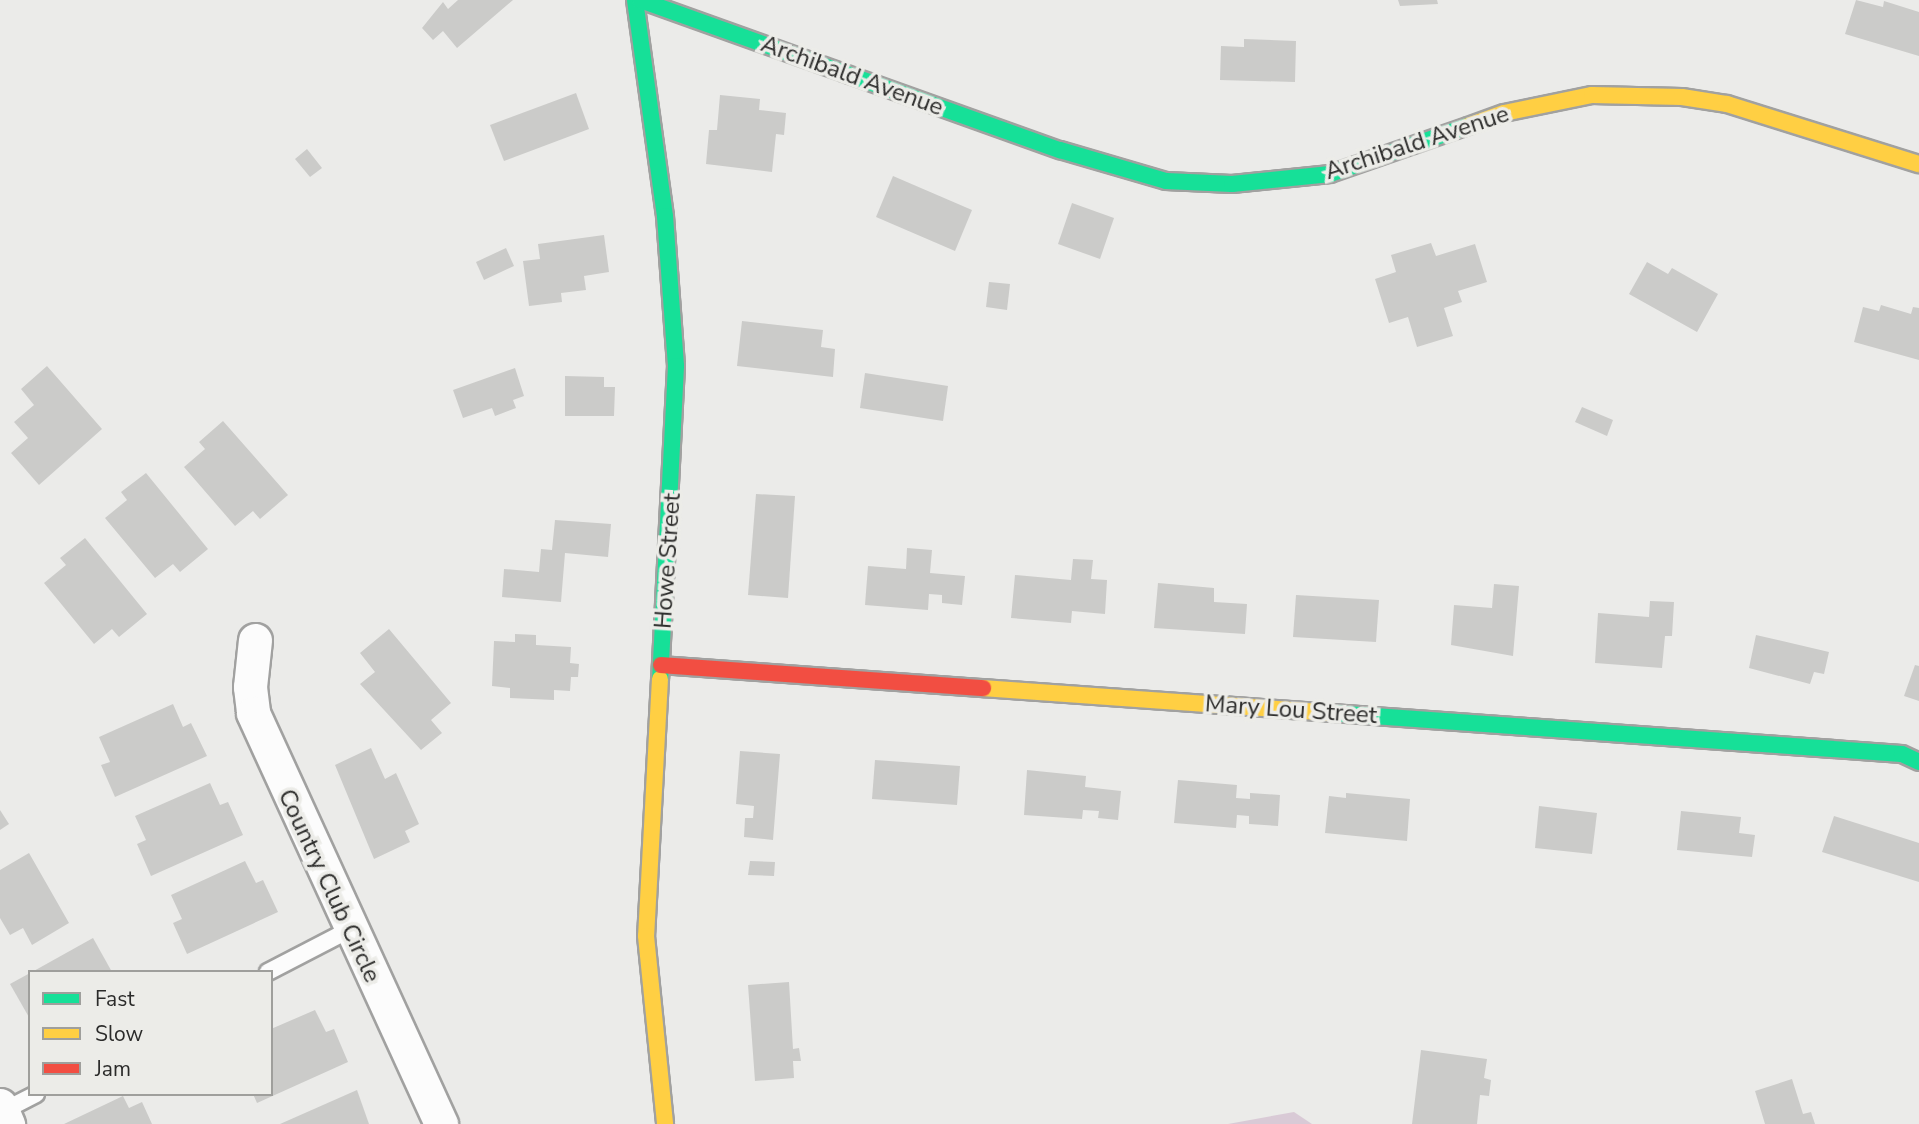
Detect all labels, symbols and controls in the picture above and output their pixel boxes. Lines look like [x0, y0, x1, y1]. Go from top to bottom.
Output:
street label: Archibald Avenue [757, 30, 947, 122]
street label: Archibald Avenue [1321, 100, 1513, 186]
street label: Howe Street [649, 492, 687, 630]
street label: Mary Lou Street [1204, 690, 1378, 730]
street label: Country Club Circle [272, 785, 386, 987]
legend [28, 970, 273, 1096]
text: Fast [95, 985, 135, 1013]
text: Slow [95, 1020, 143, 1048]
text: Jam [95, 1055, 131, 1083]

